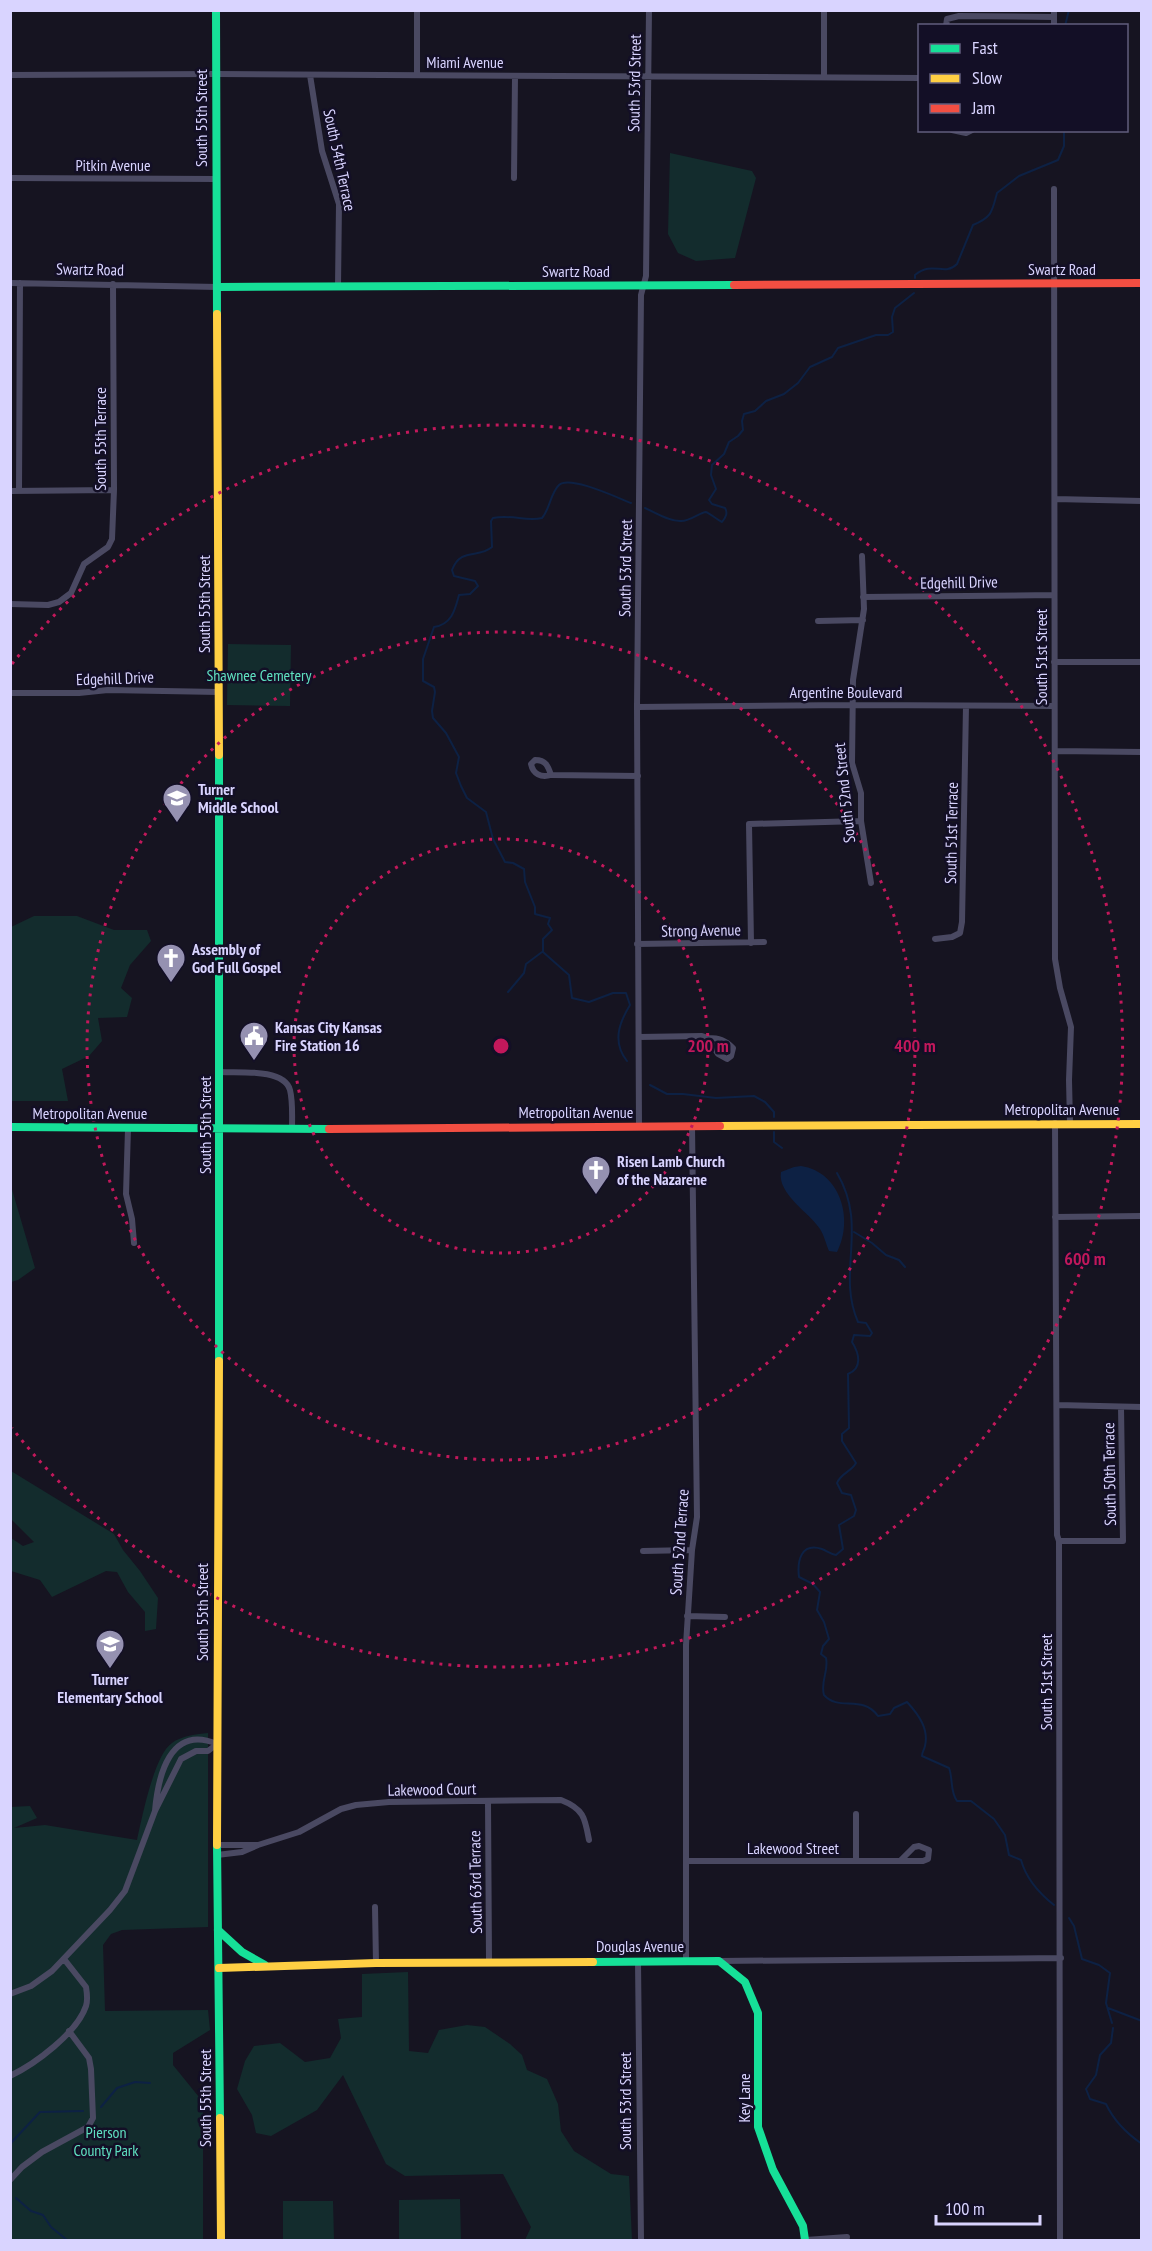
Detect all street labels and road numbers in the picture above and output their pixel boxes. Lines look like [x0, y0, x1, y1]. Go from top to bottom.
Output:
street label: South 53rd Street [623, 33, 645, 132]
street label: Miami Avenue [426, 52, 504, 72]
street label: South 55th Street [191, 68, 211, 167]
street label: South 54th Terrace [319, 107, 361, 213]
street label: Pitkin Avenue [75, 155, 151, 175]
street label: Swartz Road [56, 258, 124, 280]
street label: Swartz Road [1028, 259, 1096, 279]
street label: Swartz Road [542, 261, 610, 281]
street label: South 55th Terrace [90, 387, 110, 491]
street label: South 53rd Street [614, 518, 636, 617]
street label: South 55th Street [194, 554, 214, 653]
street label: Edgehill Drive [920, 571, 998, 593]
street label: South 51st Street [1031, 608, 1051, 705]
street label: Edgehill Drive [76, 667, 154, 689]
street label: Argentine Boulevard [790, 682, 902, 702]
street label: South 52nd Street [829, 741, 859, 844]
street label: South 51st Terrace [940, 782, 962, 884]
street label: Strong Avenue [661, 919, 741, 941]
street label: South 55th Street [195, 1075, 215, 1174]
street label: Metropolitan Avenue [1005, 1099, 1119, 1119]
street label: Metropolitan Avenue [519, 1102, 633, 1122]
street label: Metropolitan Avenue [33, 1103, 147, 1123]
street label: South 50th Terrace [1098, 1422, 1120, 1526]
street label: South 52nd Terrace [665, 1488, 693, 1596]
street label: South 55th Street [192, 1562, 212, 1661]
street label: South 51st Street [1036, 1633, 1056, 1730]
street label: Lakewood Court [387, 1778, 477, 1800]
street label: South 63rd Terrace [464, 1830, 486, 1934]
street label: Lakewood Street [747, 1838, 840, 1858]
street label: Douglas Avenue [596, 1936, 684, 1956]
street label: South 55th Street [195, 2048, 215, 2147]
street label: South 53rd Street [615, 2052, 635, 2150]
street label: Key Lane [734, 2074, 754, 2123]

